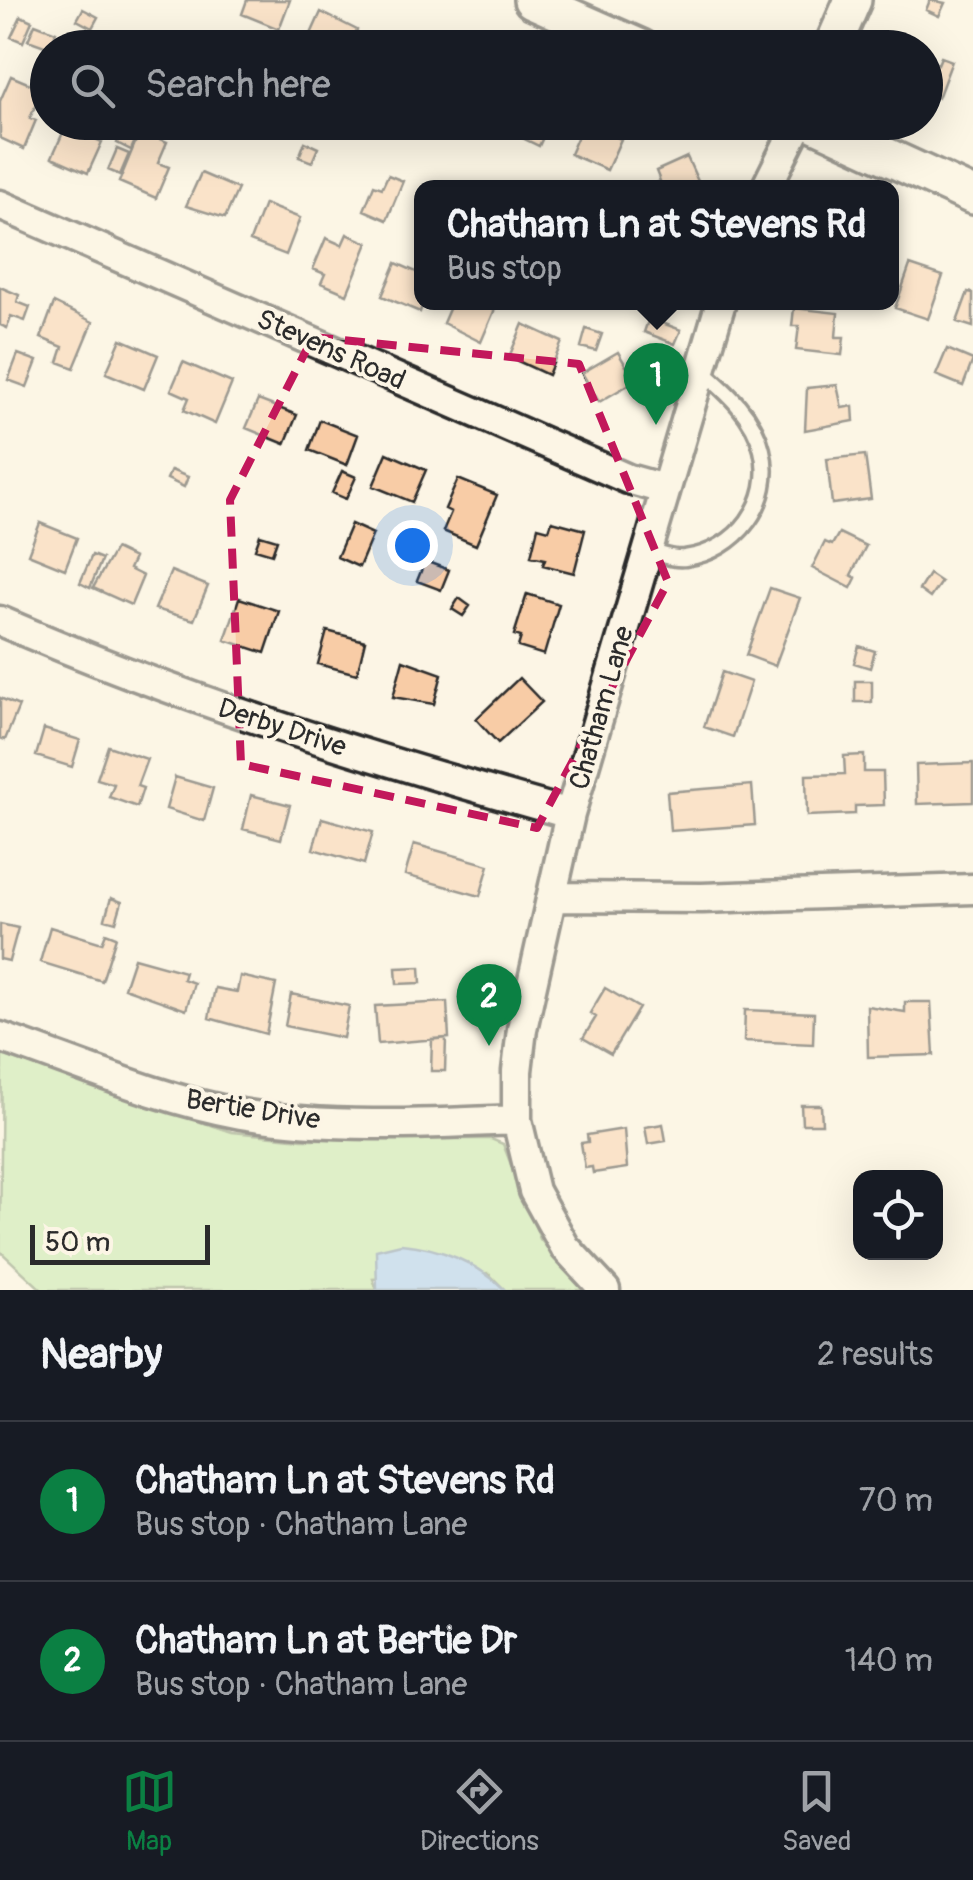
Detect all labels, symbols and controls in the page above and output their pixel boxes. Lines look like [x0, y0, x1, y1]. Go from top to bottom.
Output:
search box [30, 30, 943, 140]
icon: search [65, 58, 120, 113]
text: Search here [145, 61, 331, 109]
popup [414, 180, 899, 310]
text: Chatham Ln at Stevens Rd [447, 201, 866, 249]
text: Bus stop [447, 249, 562, 289]
street label: Stevens Road [251, 302, 411, 398]
pin: 1 [624, 342, 688, 425]
your location [387, 520, 438, 571]
street label: Chatham Lane [562, 622, 642, 794]
street label: Derby Drive [213, 691, 351, 765]
pin: 2 [456, 964, 522, 1046]
street label: Bertie Drive [183, 1082, 323, 1138]
map controls [853, 1170, 943, 1260]
button: locate [853, 1170, 943, 1260]
scale bar [30, 1220, 210, 1264]
text: 50 m [45, 1225, 110, 1260]
text: Nearby [40, 1329, 162, 1381]
text: 2 results [817, 1335, 933, 1375]
text: Chatham Ln at Stevens Rd [135, 1457, 555, 1505]
text: 1 [66, 1481, 79, 1521]
text: 70 m [859, 1481, 933, 1521]
text: Bus stop · Chatham Lane [135, 1505, 467, 1545]
text: Chatham Ln at Bertie Dr [135, 1617, 517, 1665]
text: 2 [64, 1641, 81, 1681]
text: 140 m [845, 1641, 933, 1681]
text: Bus stop · Chatham Lane [135, 1665, 467, 1705]
tab: Map [122, 1764, 177, 1859]
tab: Directions [420, 1764, 539, 1859]
tab: Saved [782, 1764, 851, 1859]

